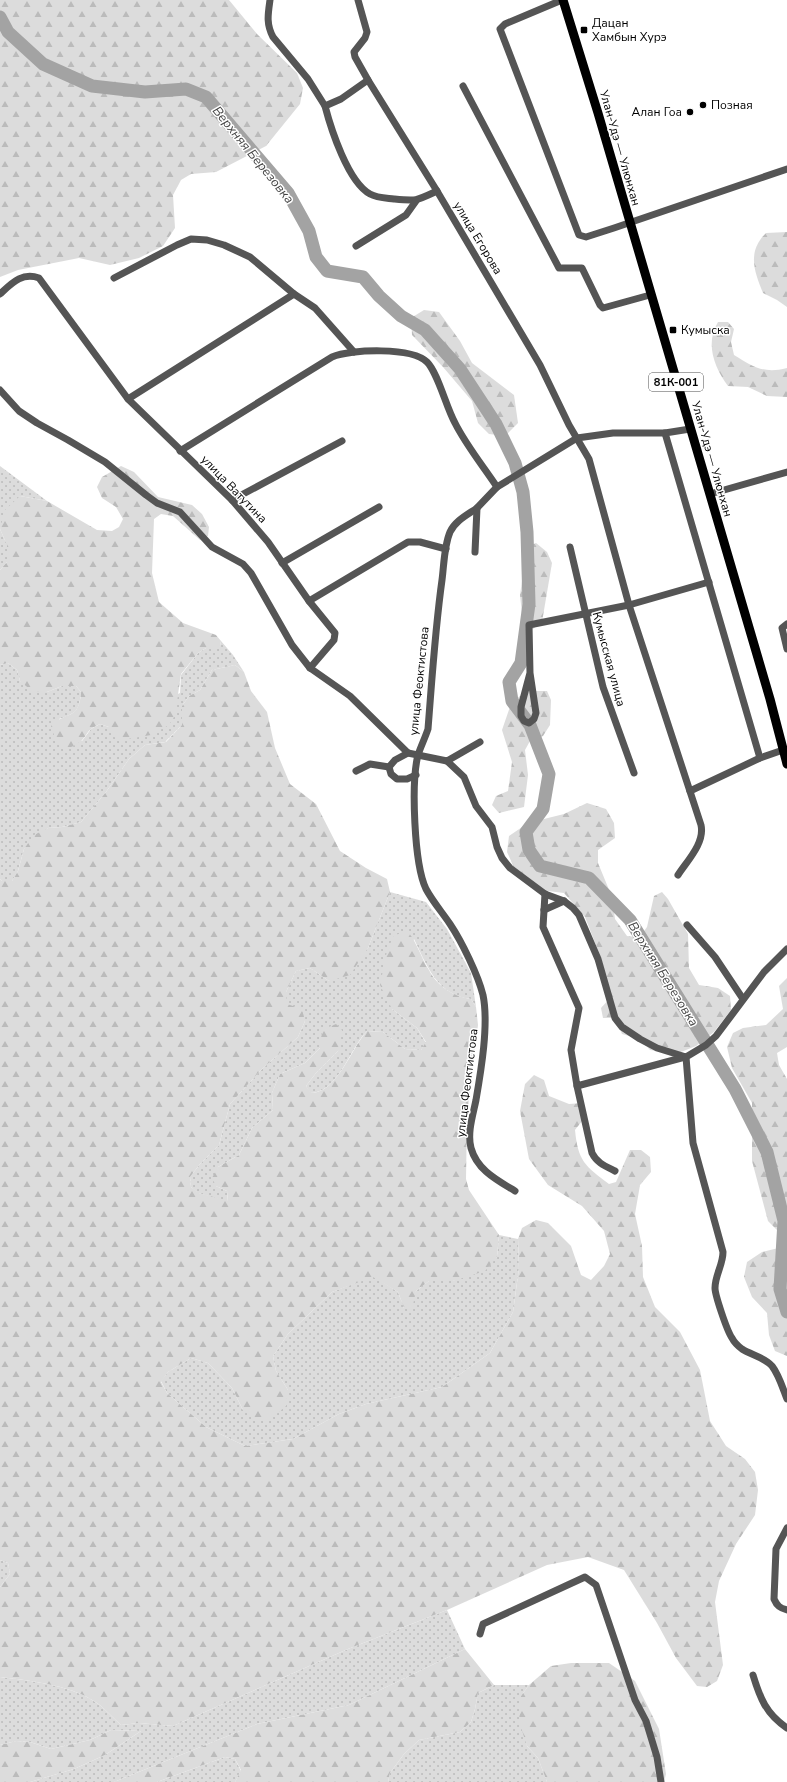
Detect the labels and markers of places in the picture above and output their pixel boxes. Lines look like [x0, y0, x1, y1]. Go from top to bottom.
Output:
place label: Дацан Хамбын Хурэ [592, 15, 667, 45]
marker: Дацан Хамбын Хурэ [579, 25, 589, 35]
place label: Позная [711, 97, 753, 113]
marker: Позная [698, 100, 708, 110]
place label: Алан Гоа [631, 104, 682, 120]
marker: Алан Гоа [685, 107, 695, 117]
place label: Кумыска [681, 322, 730, 338]
marker: Кумыска [668, 325, 678, 335]

